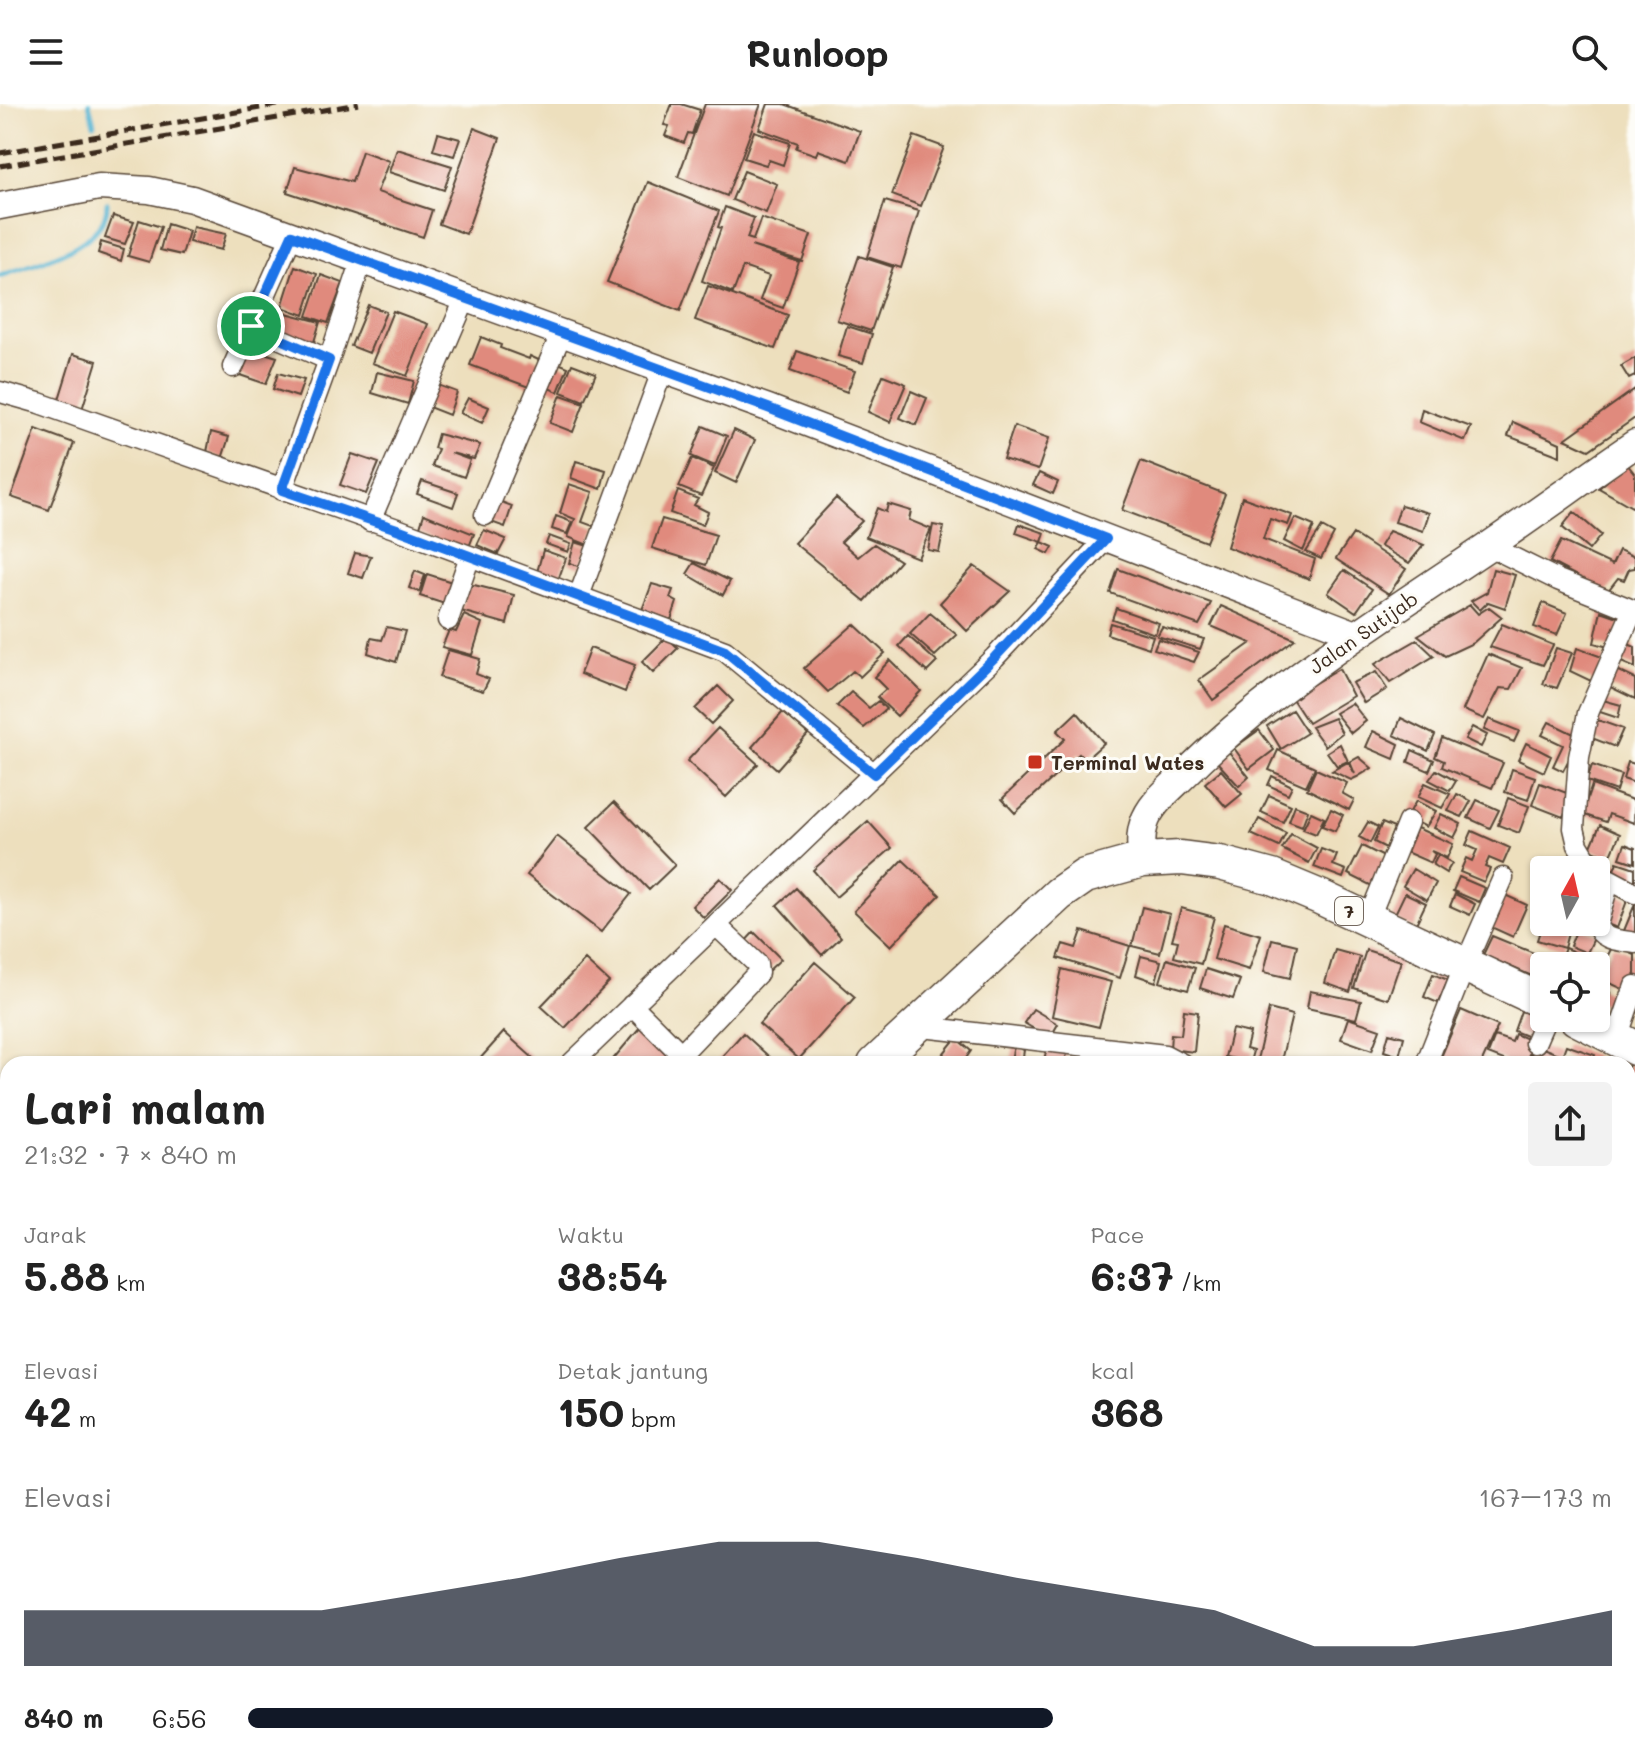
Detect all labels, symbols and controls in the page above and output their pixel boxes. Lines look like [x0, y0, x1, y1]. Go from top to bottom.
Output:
text: Runloop [746, 29, 889, 76]
icon: menu [24, 30, 68, 74]
icon: search [1567, 30, 1611, 74]
pin [217, 292, 285, 360]
icon: arrive [229, 304, 273, 348]
street label: Jalan Sutijab [1303, 585, 1423, 679]
place label: Terminal Wates [1051, 749, 1204, 775]
marker: Terminal Wates [1026, 753, 1044, 771]
north arrow [1530, 856, 1610, 936]
map controls [1530, 856, 1610, 1032]
road number: 7 [1335, 897, 1363, 925]
button: locate [1530, 952, 1610, 1032]
text: Lari malam [24, 1078, 266, 1135]
button: share [1528, 1082, 1612, 1166]
text: 21:32 · 7 × 840 m [24, 1137, 237, 1171]
text: Jarak [24, 1220, 86, 1249]
text: Waktu [557, 1220, 624, 1249]
text: Pace [1091, 1220, 1144, 1249]
text: 5.88 [24, 1249, 109, 1301]
text: 38:54 [557, 1249, 668, 1301]
text: 6:37 [1091, 1249, 1174, 1301]
text: km [109, 1268, 146, 1297]
text: /km [1174, 1268, 1222, 1297]
text: Elevasi [24, 1356, 99, 1385]
text: Detak jantung [557, 1356, 708, 1385]
text: kcal [1091, 1356, 1135, 1385]
text: 42 [24, 1385, 72, 1437]
text: 150 [557, 1385, 624, 1437]
text: 368 [1091, 1385, 1164, 1437]
text: m [72, 1404, 96, 1433]
text: bpm [624, 1404, 676, 1433]
text: Elevasi [24, 1480, 112, 1514]
text: 167–173 m [1479, 1480, 1612, 1514]
text: 840 m [24, 1701, 103, 1735]
text: 6:56 [152, 1701, 207, 1735]

